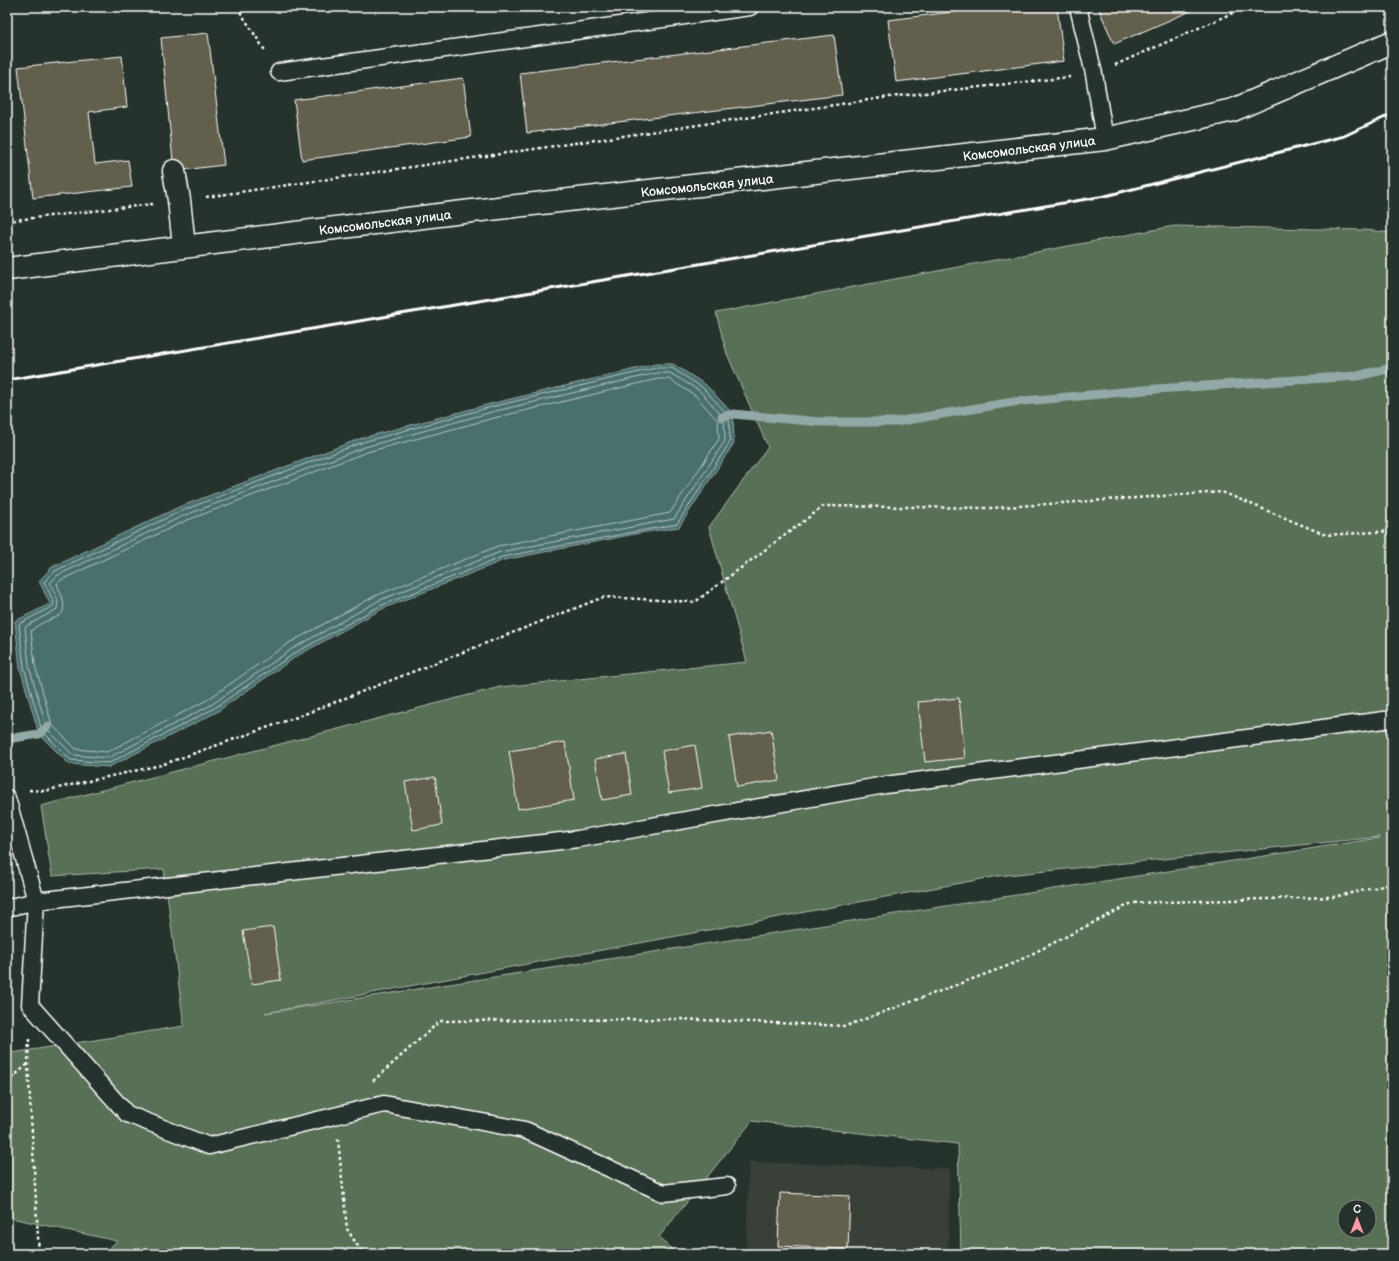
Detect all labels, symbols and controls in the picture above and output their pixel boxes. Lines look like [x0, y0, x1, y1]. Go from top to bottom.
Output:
street label: Комсомольская улица [962, 133, 1097, 165]
street label: Комсомольская улица [640, 171, 775, 201]
street label: Комсомольская улица [318, 207, 453, 239]
north arrow [1337, 1199, 1377, 1239]
text: С [1353, 1203, 1361, 1216]

